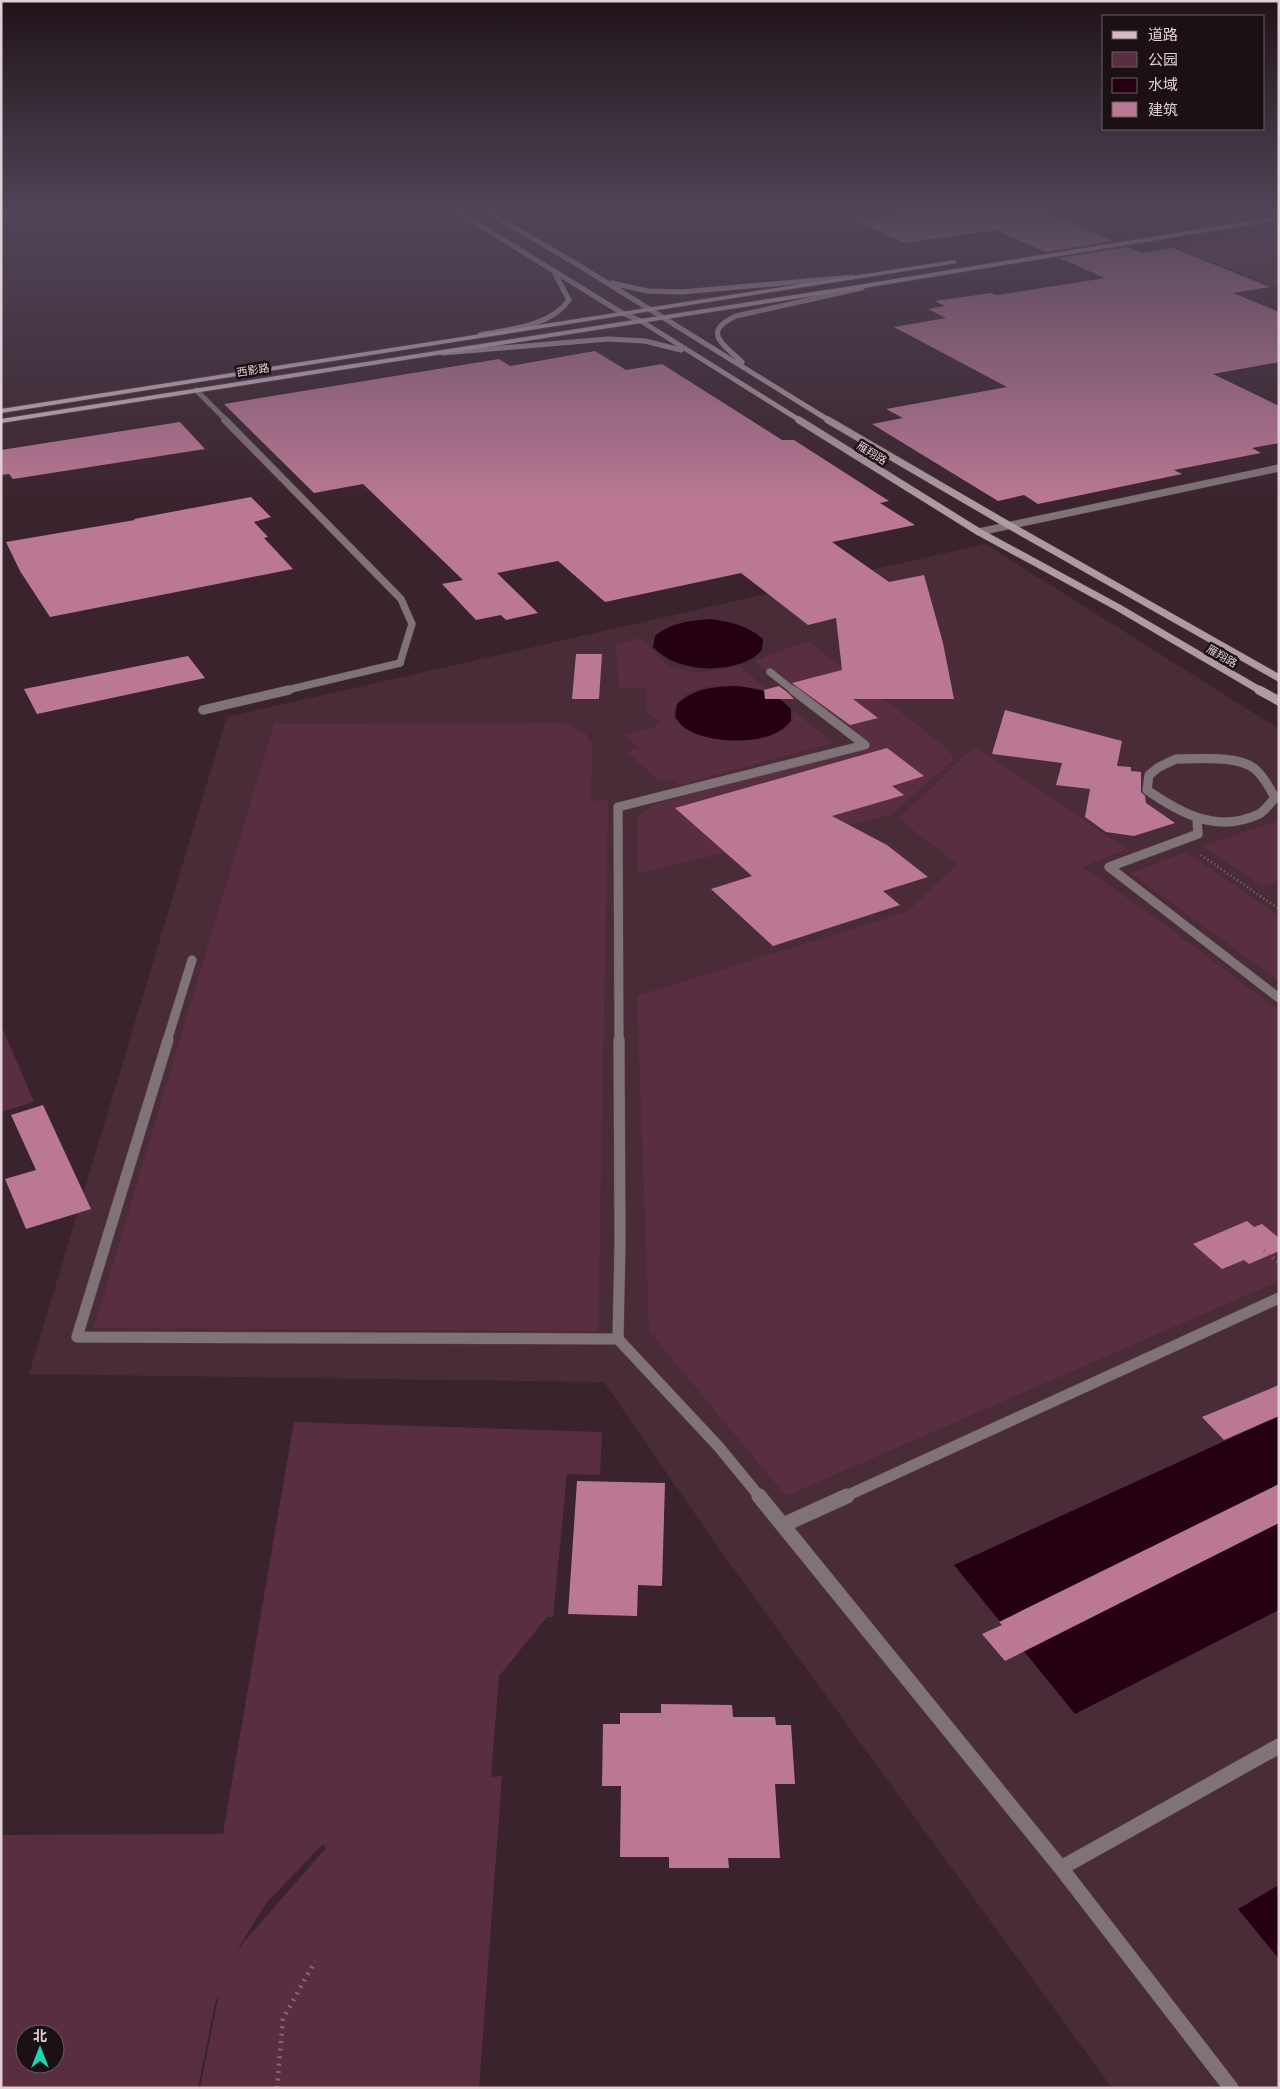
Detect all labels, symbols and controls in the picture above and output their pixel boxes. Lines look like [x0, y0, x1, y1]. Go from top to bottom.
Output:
legend [1102, 15, 1265, 130]
text: 道路 [1148, 25, 1178, 43]
text: 公园 [1148, 50, 1178, 68]
text: 水域 [1148, 75, 1178, 93]
text: 建筑 [1148, 100, 1178, 118]
street label: 西影路 [236, 361, 270, 379]
street label: 雁翔路 [855, 438, 890, 467]
street label: 雁翔路 [1205, 642, 1240, 669]
north arrow [15, 2024, 65, 2074]
text: 北 [33, 2027, 47, 2044]

